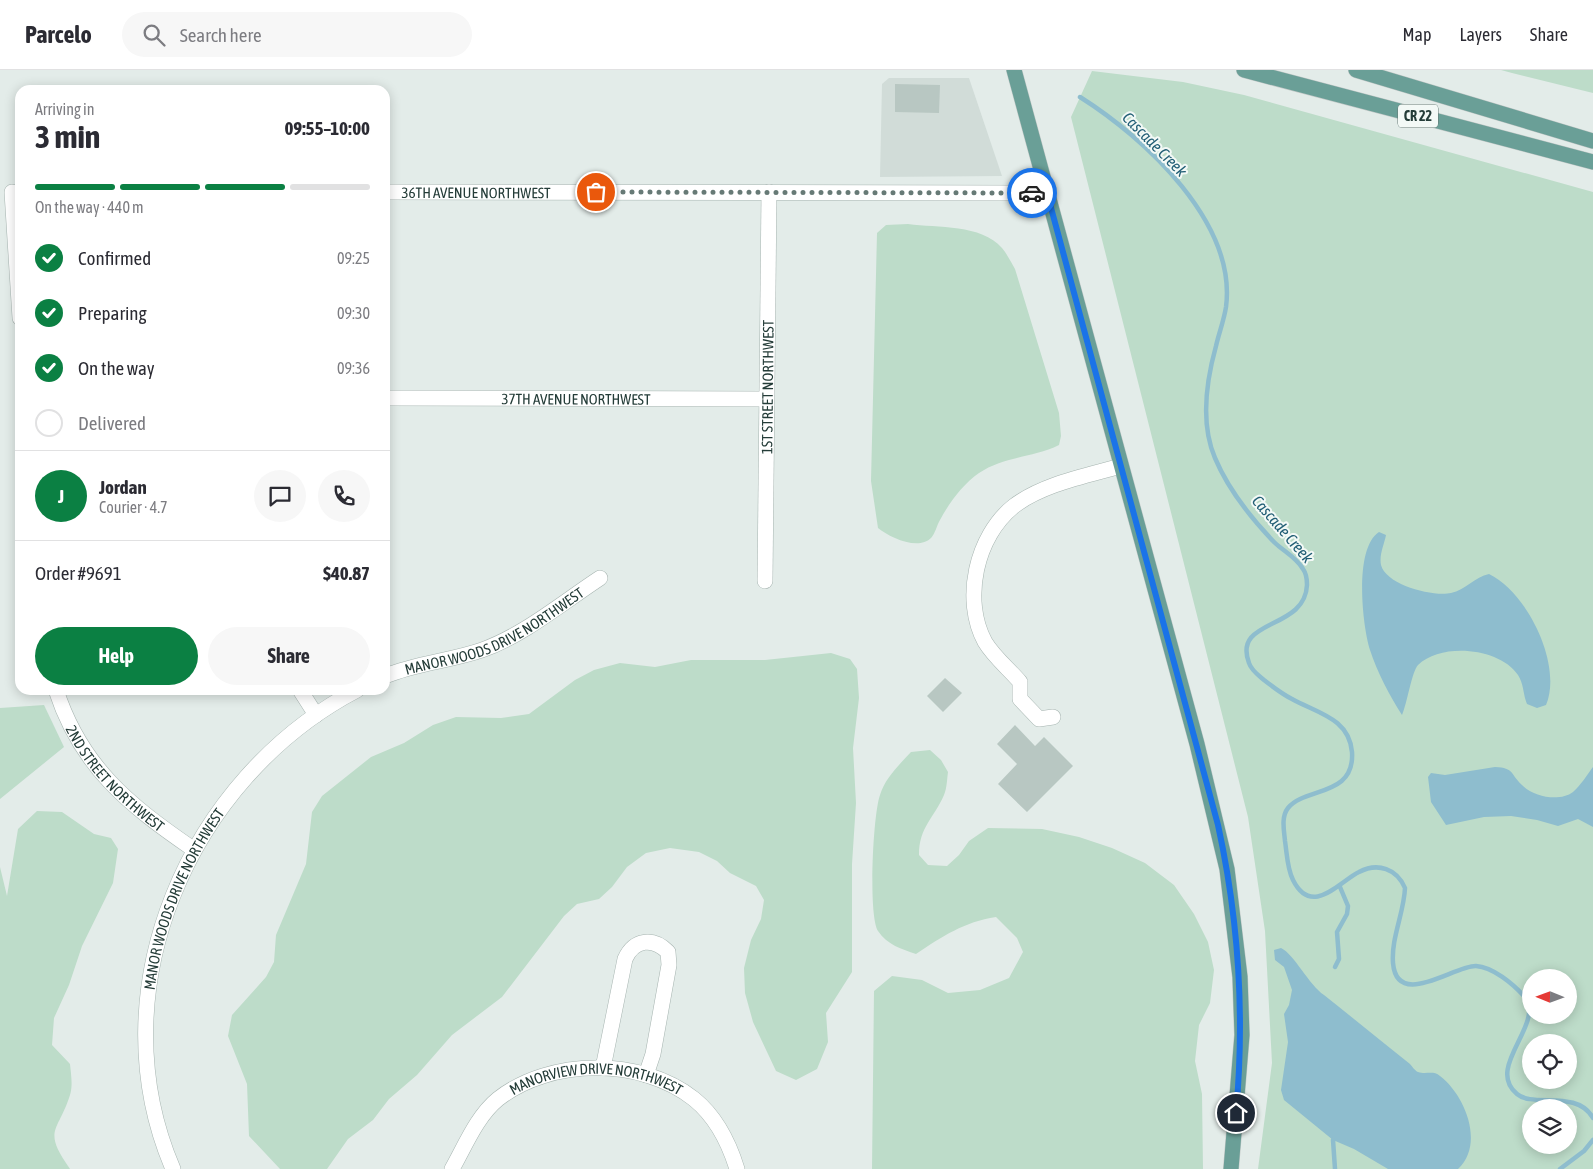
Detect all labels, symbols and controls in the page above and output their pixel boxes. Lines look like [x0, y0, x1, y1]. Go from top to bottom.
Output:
search box [122, 12, 472, 57]
text: Parcelo [25, 21, 92, 48]
icon: search [140, 21, 168, 49]
text: Search here [180, 24, 262, 46]
text: Map [1402, 24, 1431, 45]
text: Layers [1459, 24, 1502, 45]
text: Share [1530, 24, 1568, 45]
text: Arriving in [35, 100, 95, 118]
road number: CR 22 [1398, 104, 1438, 128]
water label: Cascade Creek [1119, 108, 1192, 181]
text: 09:55–10:00 [284, 117, 370, 139]
text: 3 min [35, 118, 100, 155]
courier [1007, 168, 1057, 218]
pin [575, 171, 617, 213]
icon: bag [582, 178, 610, 206]
icon: car [1018, 179, 1046, 207]
street label: 36TH AVENUE NORTHWEST [401, 184, 551, 201]
text: On the way · 440 m [35, 198, 144, 216]
icon: check [35, 244, 63, 272]
text: Confirmed [78, 247, 151, 269]
text: 09:25 [337, 249, 370, 267]
icon: check [35, 299, 63, 327]
text: Preparing [78, 302, 147, 324]
text: 09:30 [337, 304, 370, 322]
street label: 1ST STREET NORTHWEST [758, 319, 776, 454]
icon: check [35, 354, 63, 382]
text: On the way [78, 357, 155, 379]
text: 09:36 [337, 359, 370, 377]
street label: 37TH AVENUE NORTHWEST [501, 390, 651, 407]
text: Delivered [78, 412, 146, 434]
button: chat [254, 470, 306, 522]
button: phone [318, 470, 370, 522]
text: Jordan [99, 476, 147, 498]
text: J [58, 485, 64, 507]
water label: Cascade Creek [1249, 492, 1318, 567]
text: Courier · 4.7 [99, 498, 168, 516]
text: Order #9691 [35, 562, 122, 584]
text: $40.87 [323, 562, 370, 584]
street label: MANOR WOODS DRIVE NORTHWEST [403, 583, 587, 677]
button: Help [35, 627, 198, 685]
button: Share [208, 627, 370, 685]
street label: 2ND STREET NORTHWEST [63, 722, 168, 835]
street label: MANOR WOODS DRIVE NORTHWEST [140, 804, 227, 991]
north arrow [1522, 969, 1578, 1024]
map controls [1522, 969, 1577, 1154]
button: locate [1522, 1034, 1577, 1089]
text: MANORVIEW DRIVE NORTHWEST [506, 1059, 686, 1098]
street label: MANORVIEW DRIVE NORTHWEST [507, 1086, 685, 1104]
pin [1215, 1092, 1257, 1134]
icon: home [1222, 1099, 1250, 1127]
button: layers [1522, 1099, 1577, 1154]

